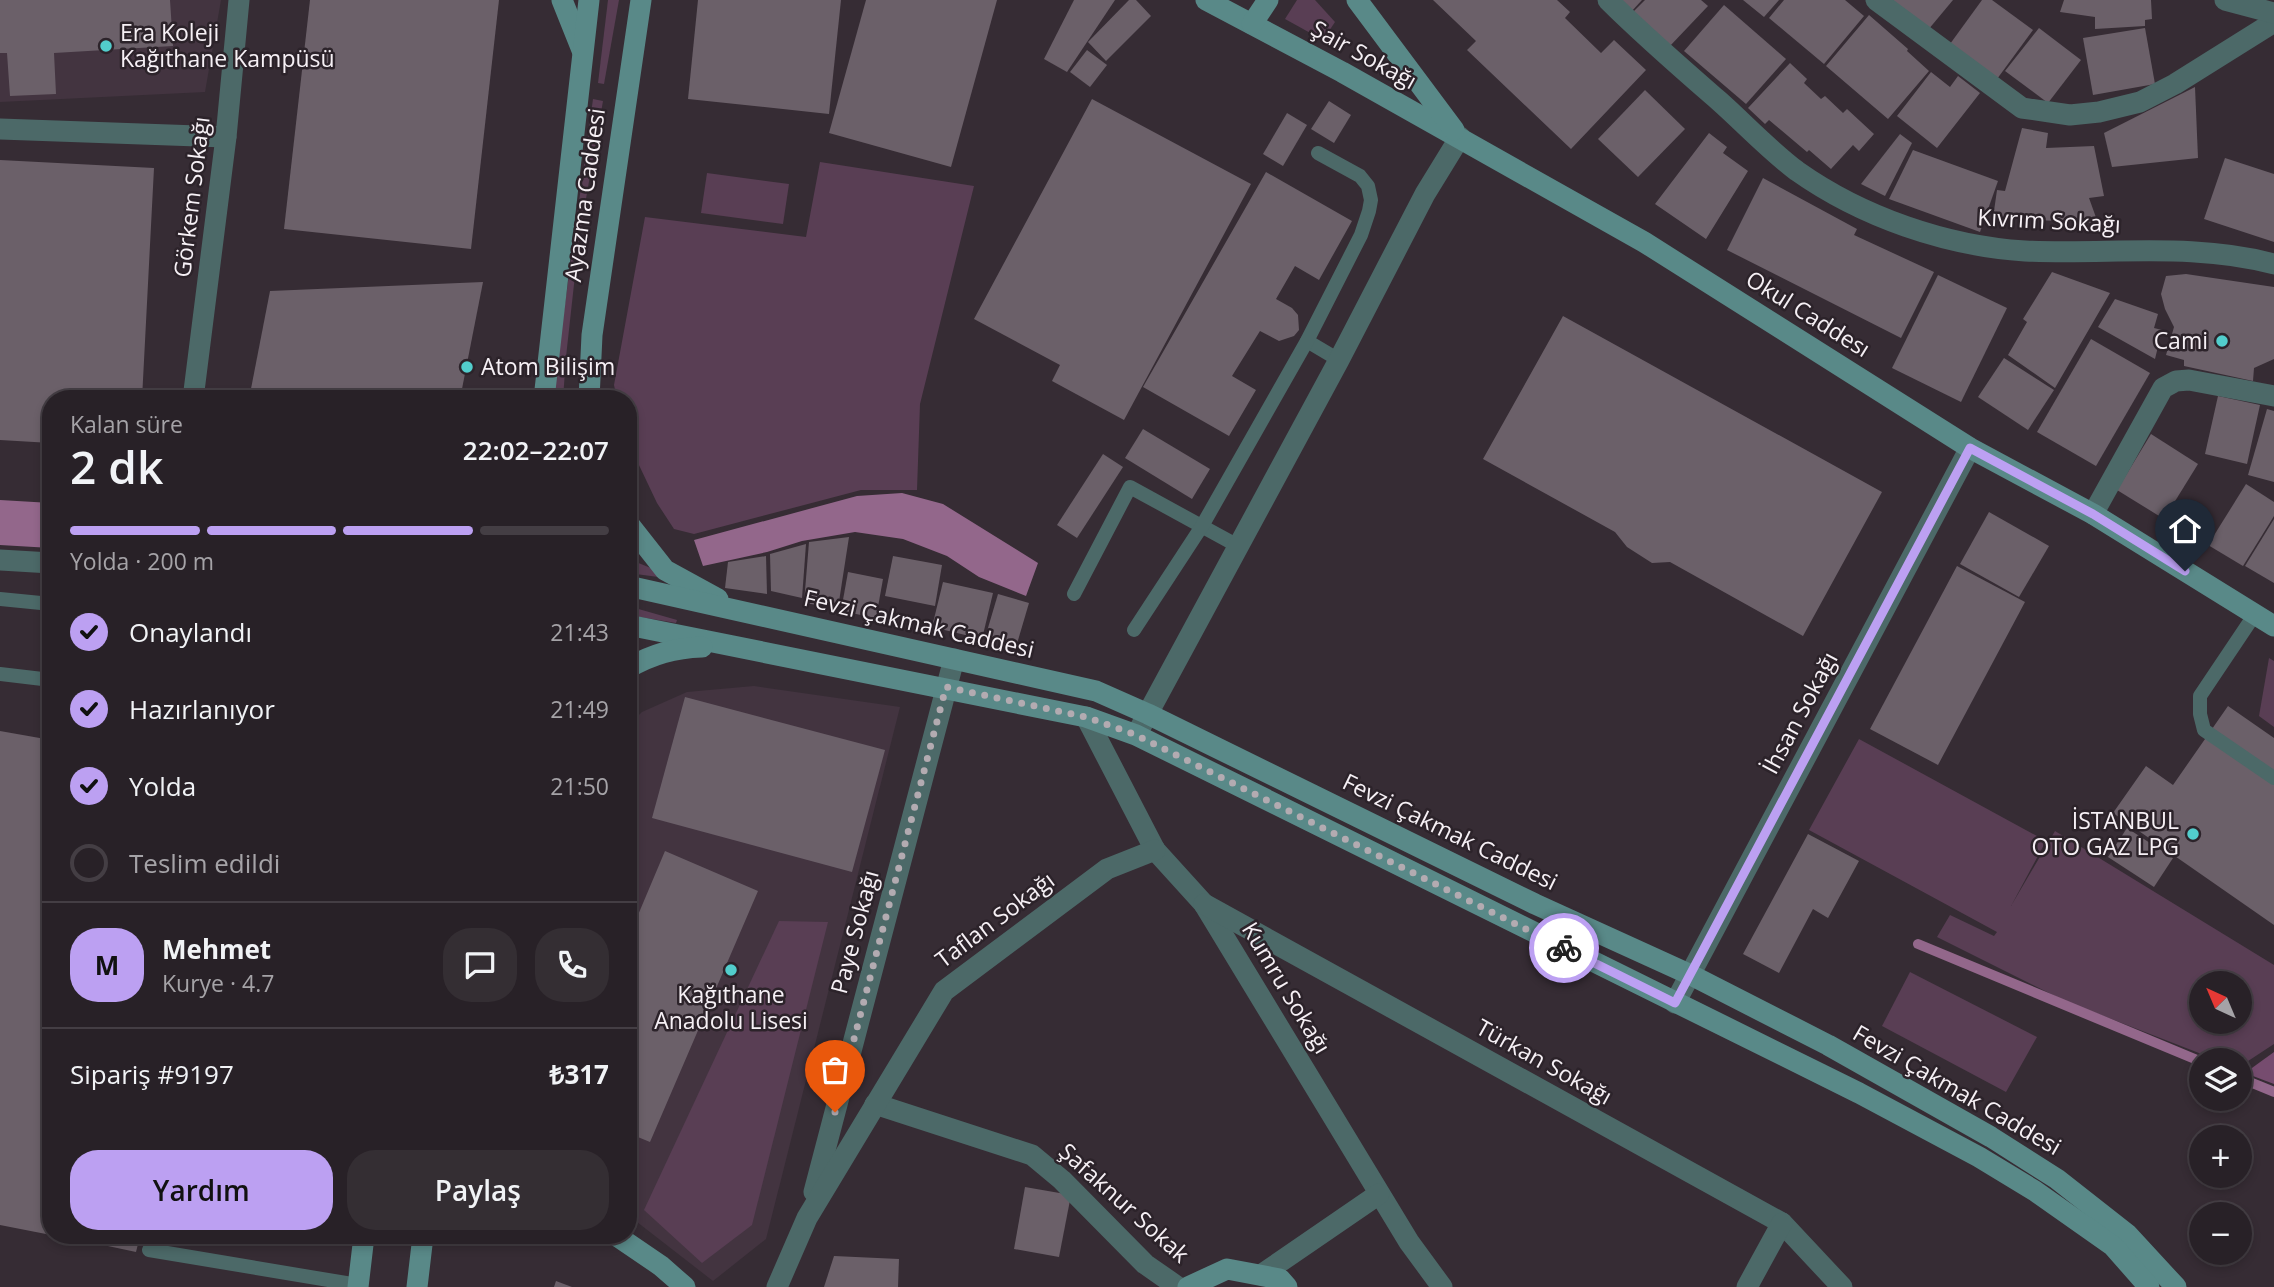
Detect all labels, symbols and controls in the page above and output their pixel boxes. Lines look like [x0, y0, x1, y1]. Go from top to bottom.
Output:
street label: Şair Sokağı [1306, 12, 1423, 96]
place label: Era Koleji Kağıthane Kampüsü [120, 16, 335, 74]
marker: Era Koleji Kağıthane Kampüsü [98, 38, 114, 54]
street label: Ayazma Caddesi [556, 106, 612, 284]
street label: Görkem Sokağı [165, 115, 217, 279]
street label: Kıvrım Sokağı [1977, 200, 2122, 240]
street label: Okul Caddesı [1740, 262, 1877, 364]
place label: Cami [2154, 324, 2208, 356]
marker: Cami [2214, 333, 2230, 349]
place label: Atom Bilişim [481, 350, 615, 382]
marker: Atom Bilişim [459, 359, 475, 375]
text: Kalan süre [70, 408, 183, 440]
text: 22:02–22:07 [463, 432, 609, 468]
text: 2 dk [70, 435, 163, 497]
pin [2155, 499, 2215, 571]
icon: home [2166, 510, 2204, 548]
text: Yolda · 200 m [70, 545, 214, 577]
street label: Fevzi Çakmak Caddesi [801, 581, 1038, 665]
icon: check [70, 613, 108, 651]
text: Onaylandı [129, 614, 252, 650]
text: 21:43 [550, 616, 609, 648]
street label: İhsan Sokağı [1754, 646, 1845, 779]
icon: check [70, 690, 108, 728]
text: Hazırlanıyor [129, 691, 275, 727]
text: 21:49 [550, 693, 609, 725]
street label: Fevzi Çakmak Caddesi [1338, 765, 1563, 897]
icon: check [70, 767, 108, 805]
text: Yolda [129, 768, 196, 804]
text: 21:50 [550, 770, 609, 802]
place label: İSTANBUL OTO GAZ LPG [2032, 804, 2179, 862]
marker: İSTANBUL OTO GAZ LPG [2185, 826, 2201, 842]
text: Teslim edildi [129, 845, 280, 881]
street label: Taflan Sokağı [928, 864, 1061, 975]
street label: Paye Sokağı [822, 866, 886, 997]
courier [1529, 913, 1599, 983]
street label: Kumru Sokağı [1235, 916, 1339, 1059]
button: chat [443, 928, 517, 1002]
button: phone [535, 928, 609, 1002]
icon: bike [1545, 929, 1583, 967]
text: Mehmet [162, 931, 271, 967]
text: M [95, 947, 119, 983]
marker: Kağıthane Anadolu Lisesi [723, 962, 739, 978]
text: Kurye · 4.7 [162, 967, 274, 999]
north arrow [2189, 971, 2252, 1034]
map controls [2189, 971, 2252, 1265]
place label: Kağıthane Anadolu Lisesi [654, 978, 808, 1036]
street label: Türkan Sokağı [1471, 1011, 1618, 1112]
street label: Fevzi Çakmak Caddesi [1848, 1016, 2067, 1162]
pin [805, 1040, 865, 1112]
button: layers [2189, 1048, 2252, 1111]
icon: bag [816, 1051, 854, 1089]
text: Sipariş #9197 [70, 1056, 234, 1092]
text: ₺317 [550, 1056, 609, 1092]
button: + [2189, 1125, 2252, 1188]
street label: Şafaknur Sokak [1053, 1135, 1197, 1269]
button: Yardım [70, 1150, 333, 1230]
button: Paylaş [347, 1150, 609, 1230]
button: − [2189, 1202, 2252, 1265]

